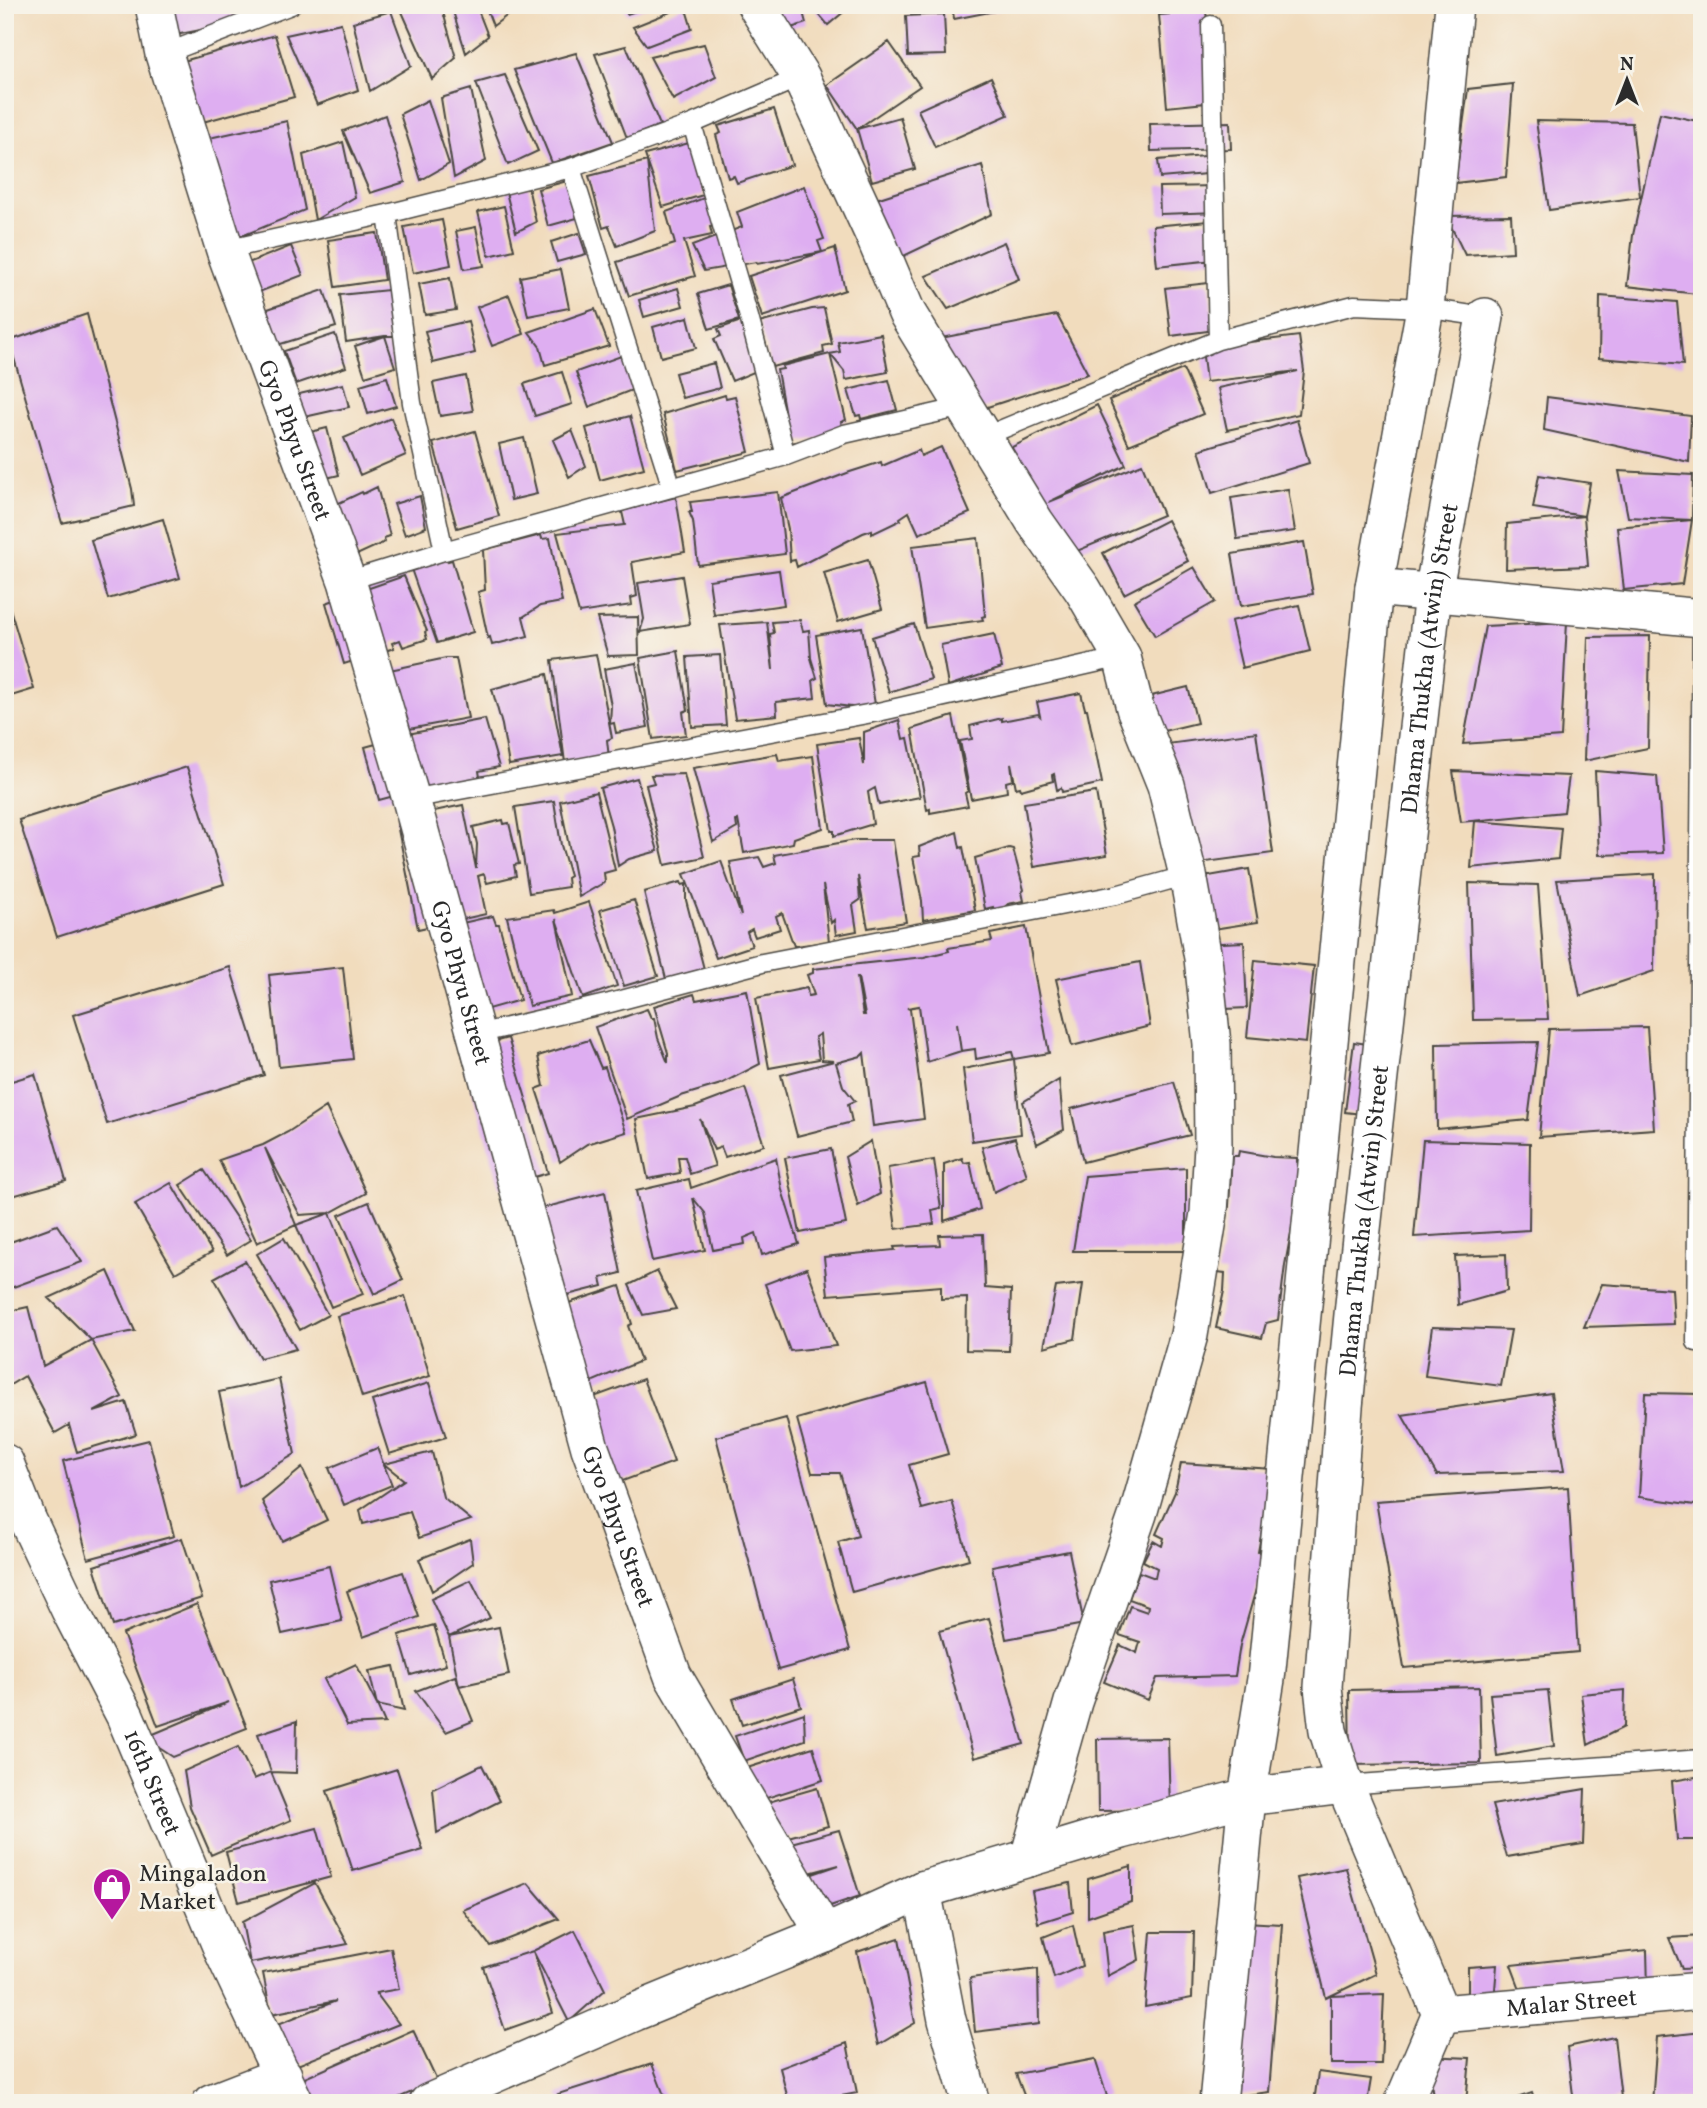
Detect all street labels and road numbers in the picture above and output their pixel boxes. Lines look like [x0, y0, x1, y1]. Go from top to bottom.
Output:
street label: Gyo Phyu Street [248, 355, 338, 526]
street label: Dhama Thukha (Atwin) Street [1393, 501, 1469, 816]
street label: Gyo Phyu Street [421, 897, 499, 1070]
street label: Dhama Thukha (Atwin) Street [1332, 1063, 1399, 1379]
street label: Gyo Phyu Street [572, 1442, 662, 1613]
street label: 16th Street [114, 1725, 188, 1841]
street label: Malar Street [1505, 1982, 1639, 2027]

